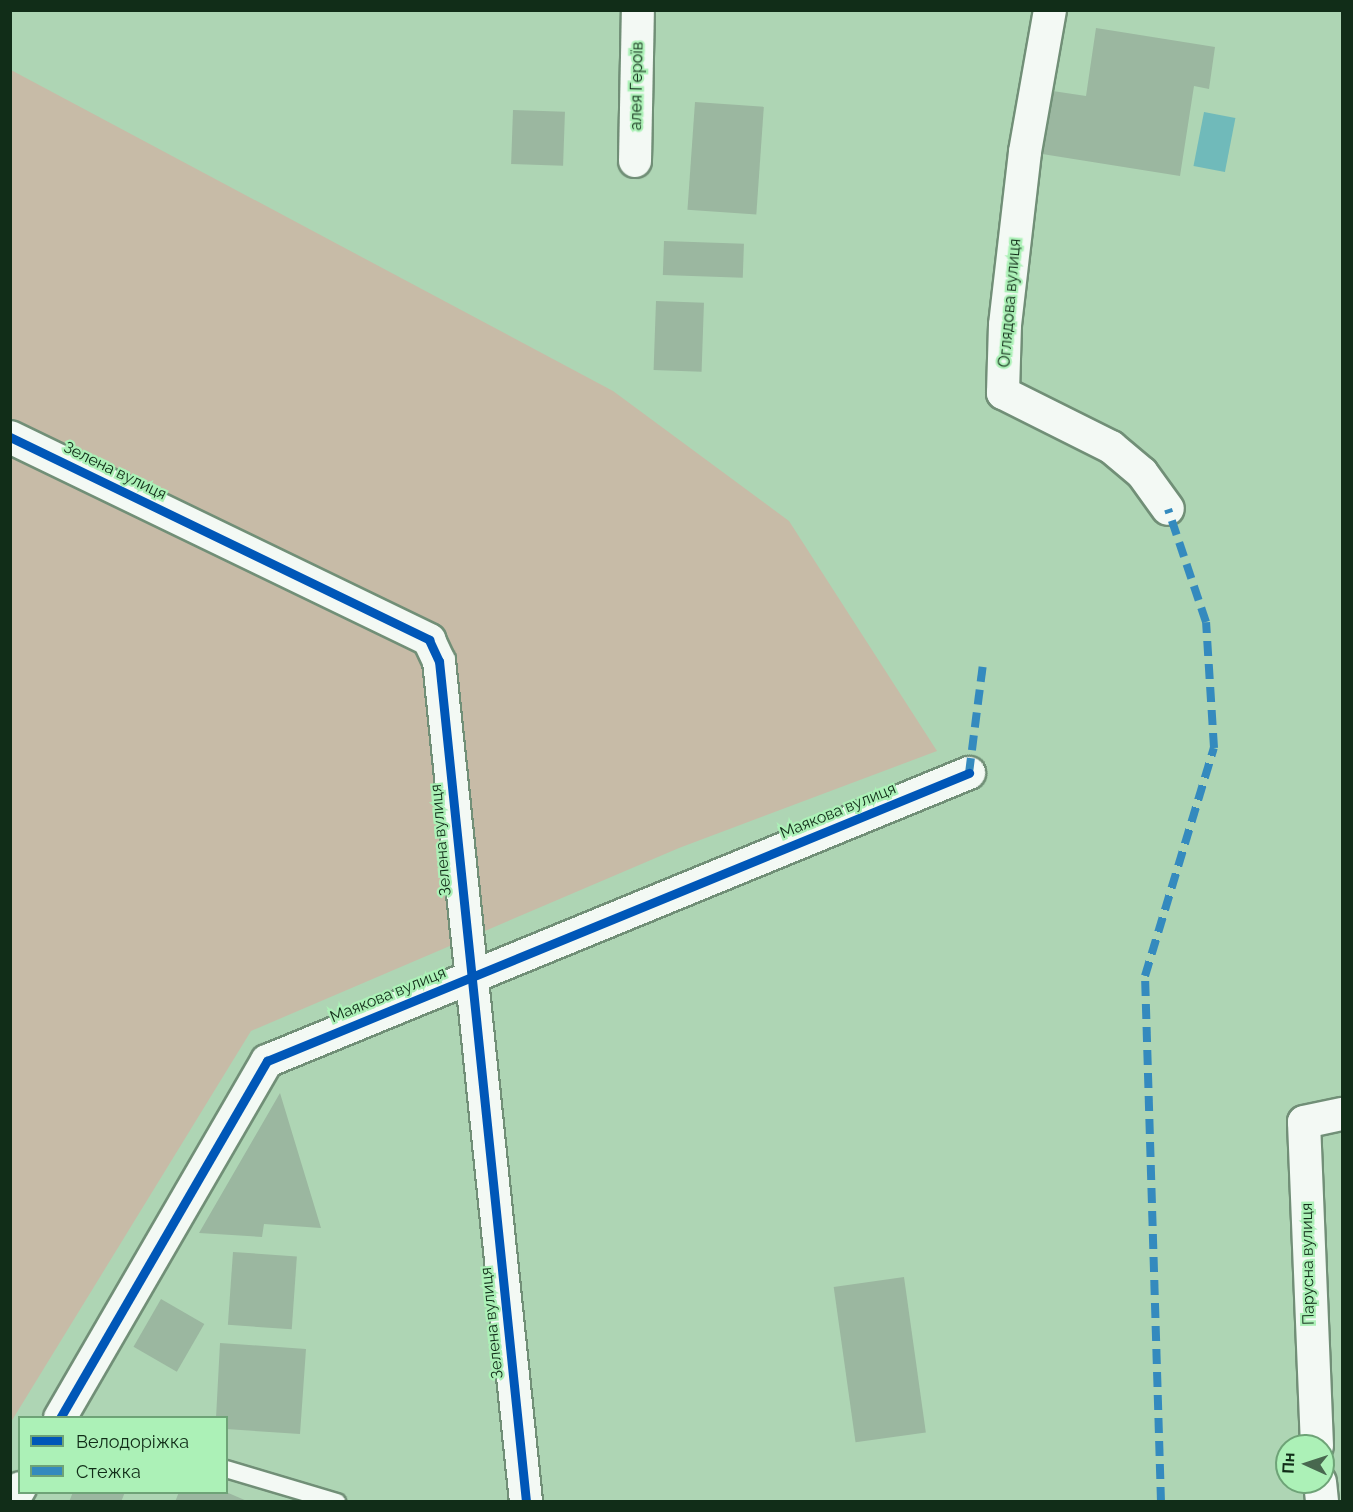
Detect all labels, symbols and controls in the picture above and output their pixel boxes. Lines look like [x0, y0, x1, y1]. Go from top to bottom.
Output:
street label: алея Героїв [627, 42, 647, 130]
street label: Оглядова вулиця [995, 238, 1025, 368]
street label: Зелена вулиця [60, 438, 170, 504]
street label: Маякова вулиця [777, 779, 899, 843]
street label: Зелена вулиця [427, 783, 455, 897]
street label: Маякова вулиця [327, 963, 449, 1027]
street label: Парусна вулиця [1297, 1203, 1319, 1325]
street label: Зелена вулиця [477, 1266, 507, 1380]
legend [18, 1416, 228, 1494]
text: Велодоріжка [76, 1431, 189, 1452]
north arrow [1275, 1434, 1335, 1494]
text: Пн [1278, 1452, 1299, 1474]
text: Стежка [76, 1461, 141, 1482]

